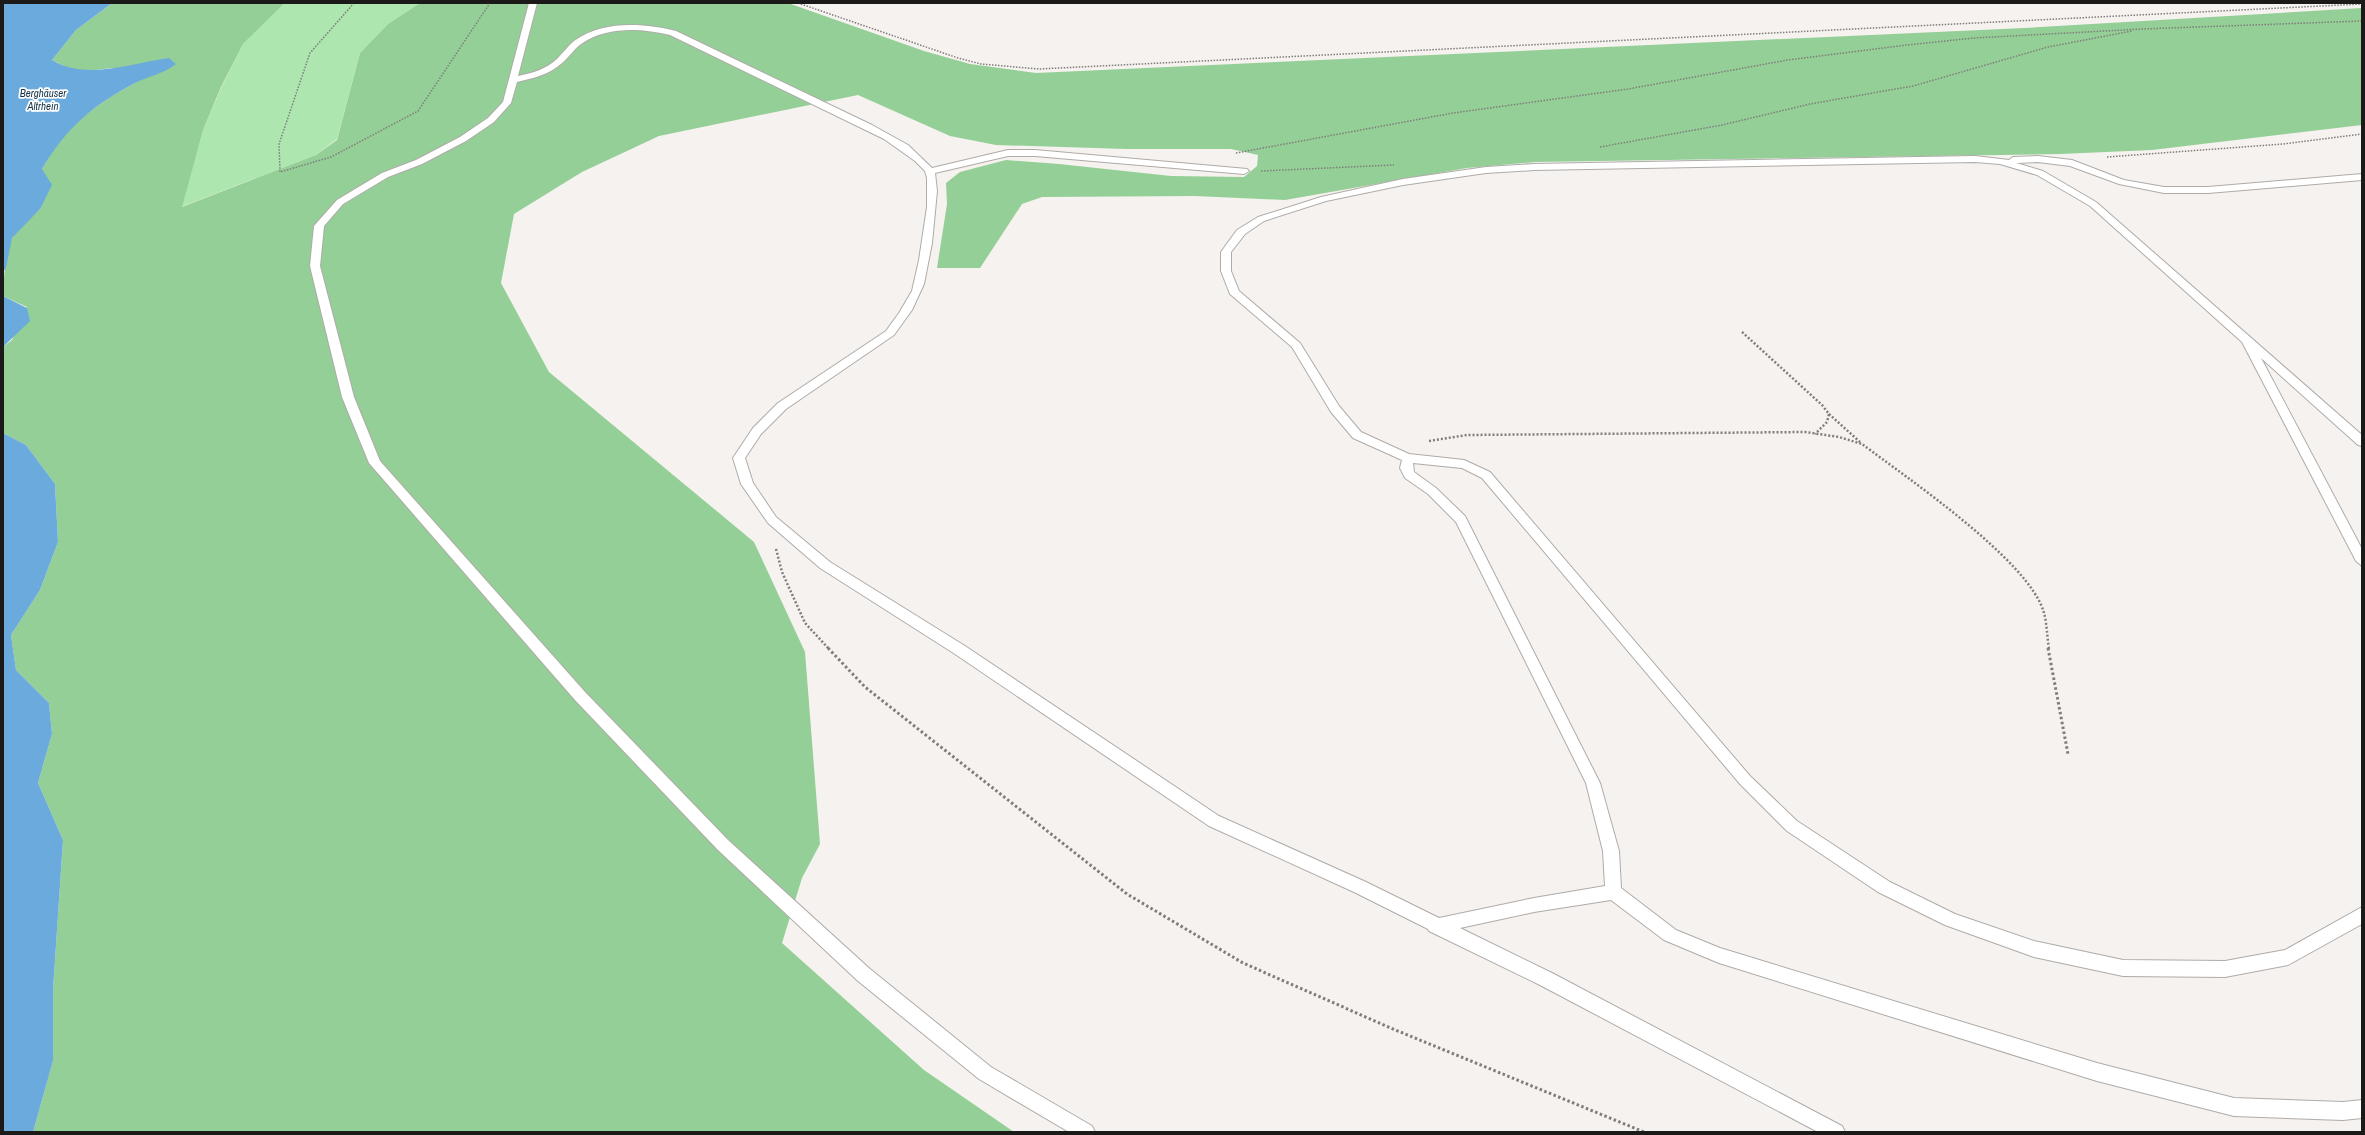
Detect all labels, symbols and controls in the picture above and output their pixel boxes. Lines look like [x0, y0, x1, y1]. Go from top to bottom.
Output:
water label: Berghäuser Altrhein [20, 86, 67, 113]

